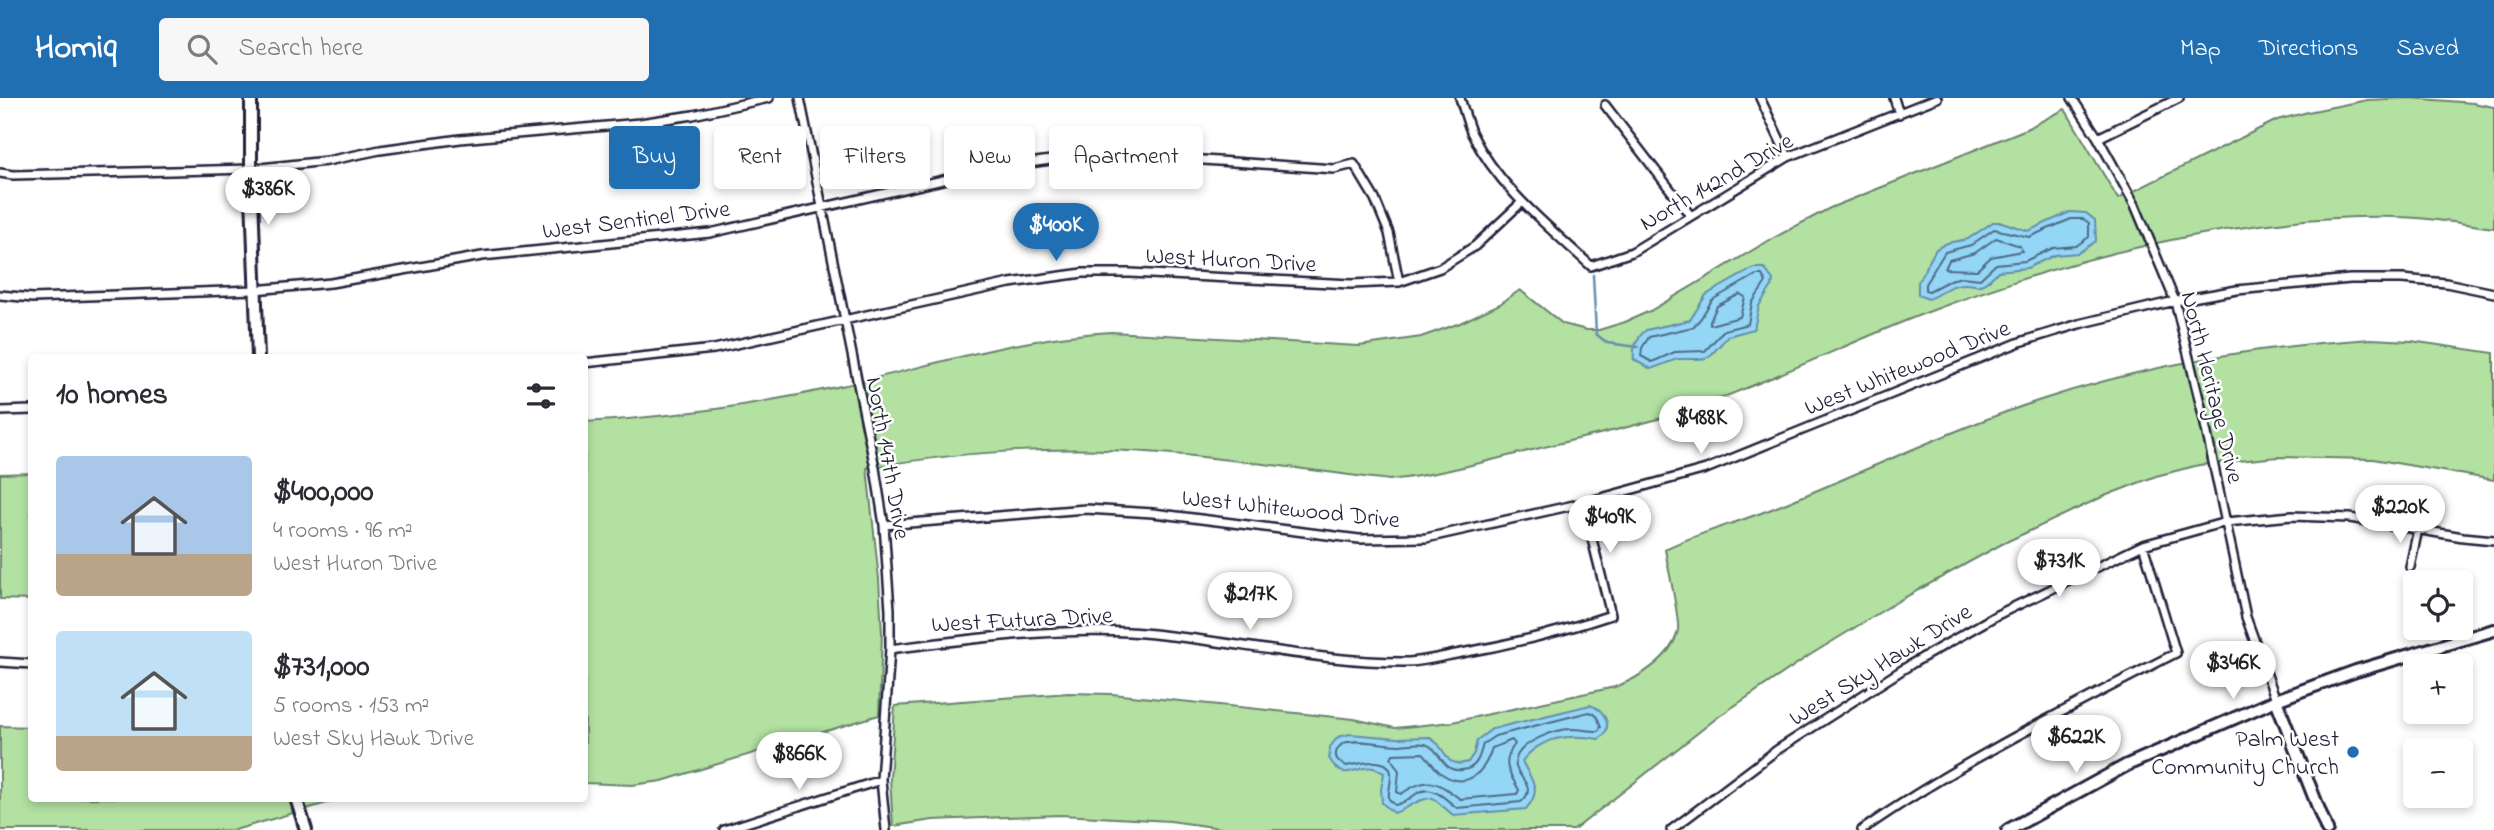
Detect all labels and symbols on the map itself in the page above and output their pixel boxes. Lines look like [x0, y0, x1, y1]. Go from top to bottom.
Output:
street label: North 142nd Drive [1634, 125, 1801, 241]
pin: $386K [219, 167, 317, 227]
street label: West Sentinel Drive [541, 193, 732, 250]
pin: $400K [1007, 204, 1105, 263]
street label: West Huron Drive [1145, 240, 1317, 283]
street label: North Heritage Drive [2170, 288, 2251, 488]
street label: West Whitewood Drive [1800, 312, 2016, 427]
street label: North 147th Drive [855, 374, 918, 543]
pin: $488K [1652, 396, 1750, 456]
street label: West Whitewood Drive [1180, 482, 1402, 539]
pin: $220K [2351, 486, 2449, 545]
pin: $409K [1561, 496, 1659, 555]
pin: $731K [2010, 540, 2108, 599]
pin: $217K [1201, 573, 1299, 632]
street label: West Sky Hawk Drive [1783, 596, 1980, 737]
street label: West Futura Drive [931, 599, 1114, 644]
pin: $346K [2184, 642, 2282, 701]
pin: $622K [2027, 716, 2125, 775]
place label: Palm West Community Church [2151, 723, 2339, 787]
pin: $866K [750, 732, 848, 792]
marker: Palm West Community Church [2345, 744, 2361, 760]

